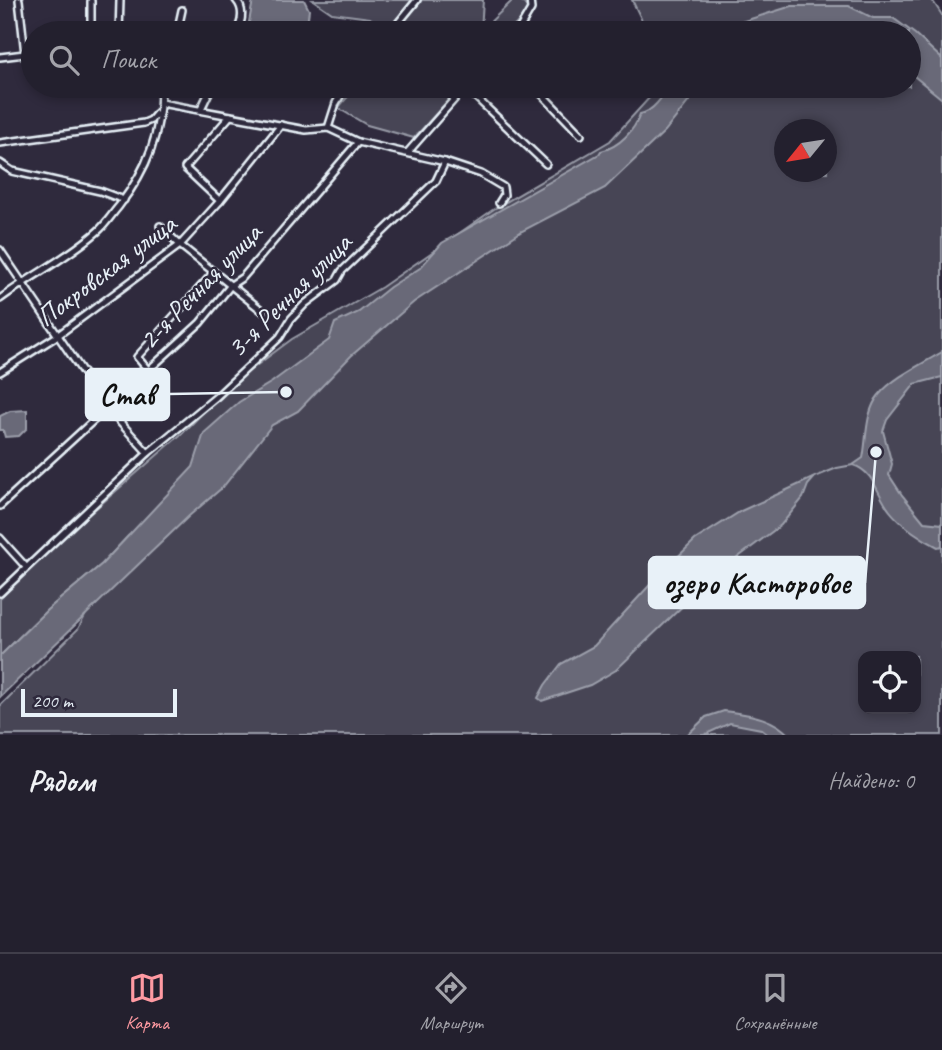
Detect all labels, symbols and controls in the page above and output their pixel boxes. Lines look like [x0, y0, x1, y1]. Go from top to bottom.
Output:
search box [21, 21, 921, 98]
icon: search [45, 41, 83, 79]
text: Поиск [101, 43, 156, 76]
north arrow [774, 119, 837, 182]
street label: Покровская улица [29, 205, 184, 334]
street label: 2-я Речная улица [131, 214, 270, 357]
street label: 3-я Речная улица [219, 224, 360, 365]
callout: Став [86, 369, 169, 420]
text: Став [99, 376, 160, 414]
callout: озеро Касторовое [649, 557, 865, 608]
text: озеро Касторовое [664, 564, 853, 603]
map controls [858, 651, 921, 714]
button: locate [858, 651, 921, 714]
scale bar [21, 686, 177, 718]
text: 200 m [32, 689, 73, 713]
text: Рядом [28, 762, 95, 800]
text: Найдено: 0 [828, 766, 914, 795]
tab: Карта [126, 969, 169, 1035]
tab: Маршрут [420, 969, 483, 1035]
tab: Сохранённые [734, 969, 816, 1035]

